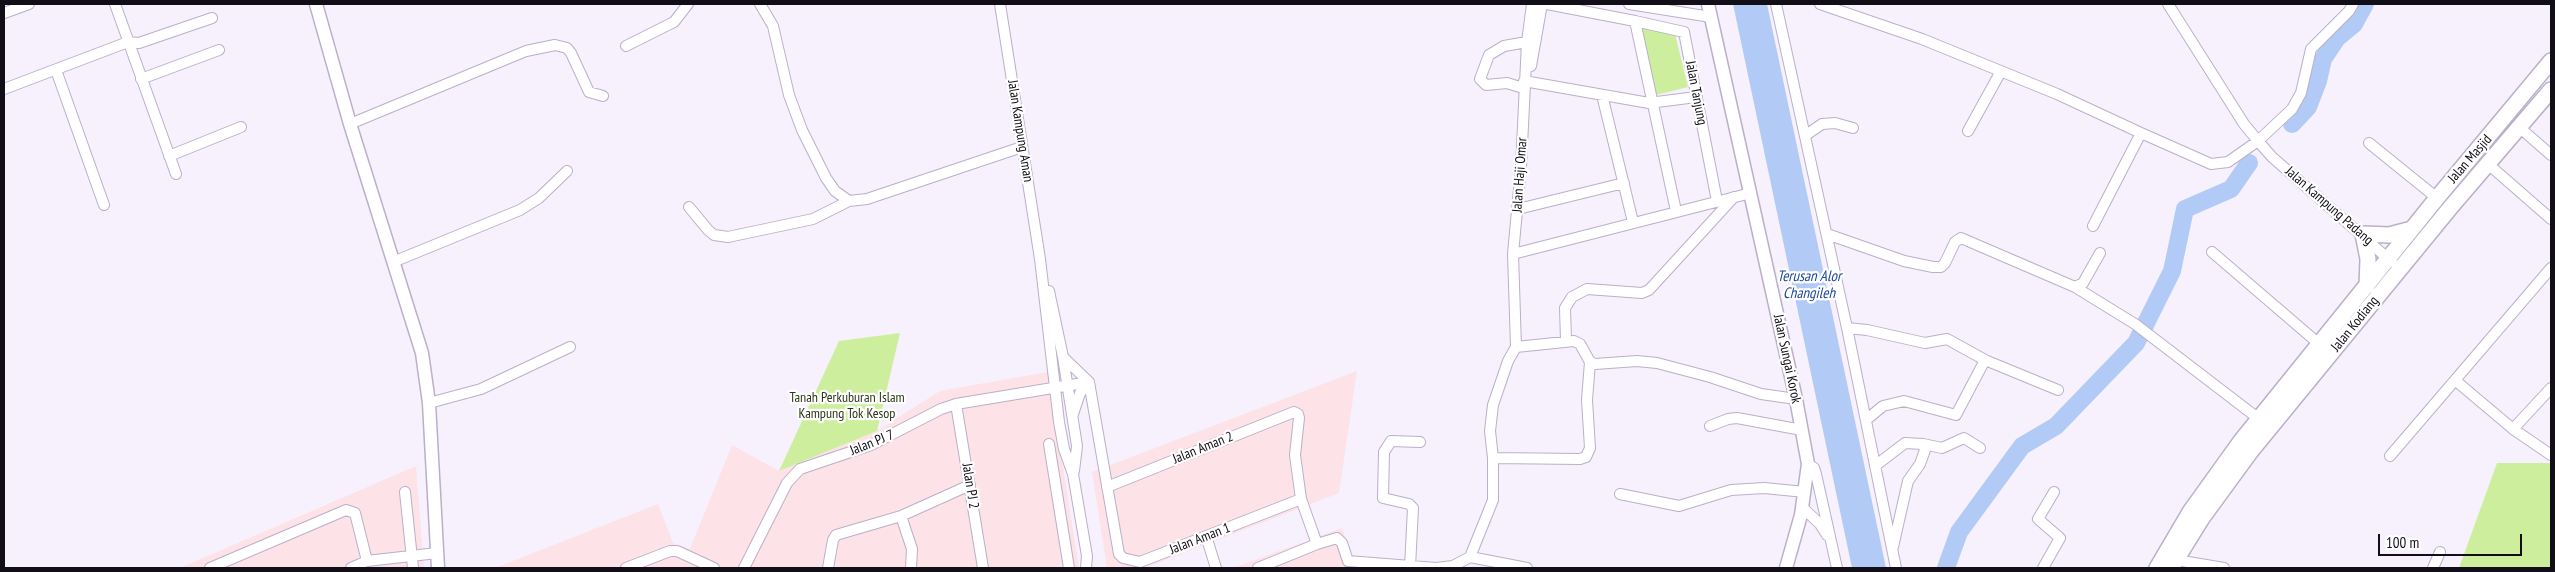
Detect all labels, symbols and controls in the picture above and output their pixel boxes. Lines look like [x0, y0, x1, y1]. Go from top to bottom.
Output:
street label: Jalan Tanjung [1682, 59, 1710, 127]
street label: Jalan Kampung Aman [1004, 79, 1036, 183]
street label: Jalan Masjid [2445, 131, 2495, 187]
street label: Jalan Haji Omar [1509, 137, 1531, 213]
street label: Jalan Kampung Padang [2282, 163, 2376, 249]
water label: Terusan Alor Changileh [1777, 268, 1841, 303]
street label: Jalan Kodiang [2328, 293, 2382, 355]
street label: Jalan Sungai Korok [1769, 313, 1805, 405]
park label: Tanah Perkuburan Islam Kampung Tok Kesop [789, 390, 905, 422]
street label: Jalan PJ 7 [848, 427, 896, 459]
street label: Jalan Aman 2 [1170, 428, 1236, 468]
street label: Jalan PJ 2 [958, 462, 982, 510]
street label: Jalan Aman 1 [1167, 520, 1233, 558]
scale bar [2380, 524, 2524, 556]
text: 100 m [2386, 533, 2419, 552]

